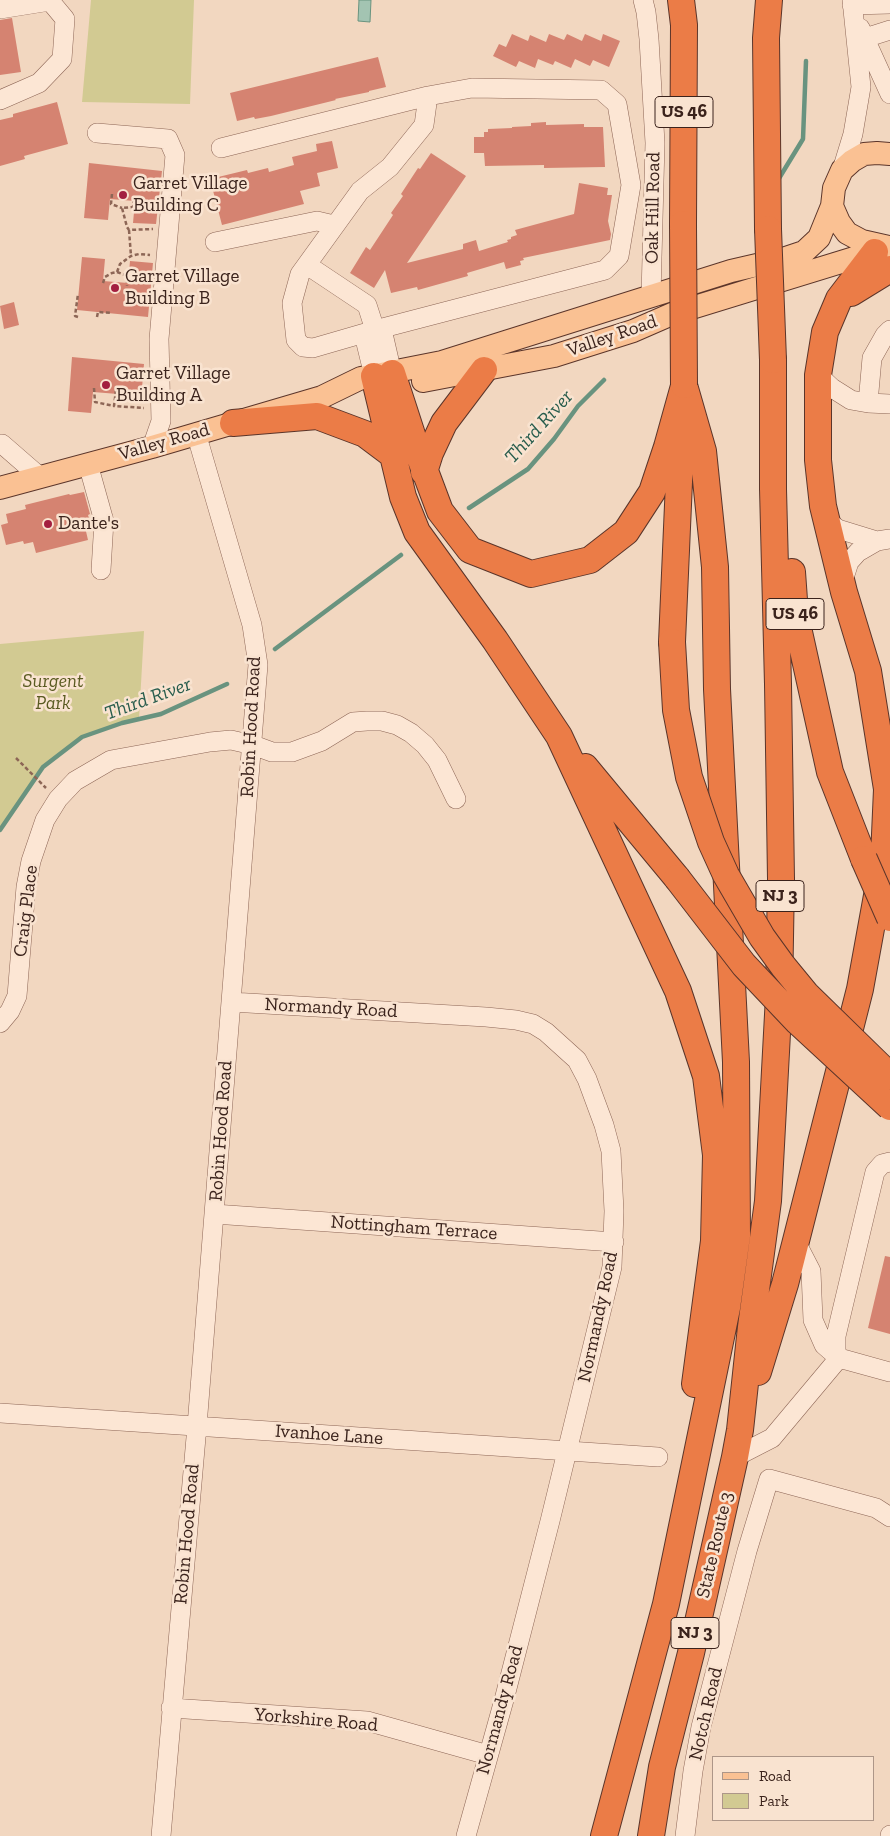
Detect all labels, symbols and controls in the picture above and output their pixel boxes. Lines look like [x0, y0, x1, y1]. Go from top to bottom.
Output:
road number: US 46 [655, 96, 713, 128]
street label: Oak Hill Road [641, 152, 665, 264]
place label: Garret Village Building C [133, 173, 247, 217]
marker: Garret Village Building C [117, 189, 129, 201]
place label: Garret Village Building B [125, 266, 239, 310]
marker: Garret Village Building B [109, 282, 121, 294]
street label: Valley Road [564, 310, 660, 362]
place label: Garret Village Building A [116, 363, 230, 407]
marker: Garret Village Building A [100, 379, 112, 391]
water label: Third River [500, 385, 578, 469]
street label: Valley Road [116, 418, 212, 466]
place label: Dante's [58, 513, 119, 535]
marker: Dante's [42, 518, 54, 530]
road number: US 46 [766, 598, 824, 630]
street label: Robin Hood Road [236, 656, 266, 798]
park label: Surgent Park [23, 671, 83, 715]
water label: Third River [101, 672, 195, 726]
street label: Craig Place [9, 864, 43, 958]
road number: NJ 3 [756, 880, 804, 911]
street label: Normandy Road [264, 993, 398, 1023]
street label: Robin Hood Road [205, 1060, 237, 1202]
street label: Nottingham Terrace [330, 1211, 498, 1245]
street label: Normandy Road [573, 1250, 623, 1384]
street label: Ivanhoe Lane [274, 1420, 384, 1450]
street label: Robin Hood Road [170, 1463, 204, 1605]
street label: State Route 3 [692, 1490, 738, 1600]
road number: NJ 3 [671, 1618, 719, 1649]
street label: Normandy Road [472, 1643, 528, 1777]
street label: Notch Road [684, 1665, 728, 1763]
street label: Yorkshire Road [253, 1703, 379, 1737]
legend [712, 1756, 875, 1821]
text: Road [759, 1767, 791, 1785]
text: Park [759, 1792, 789, 1810]

